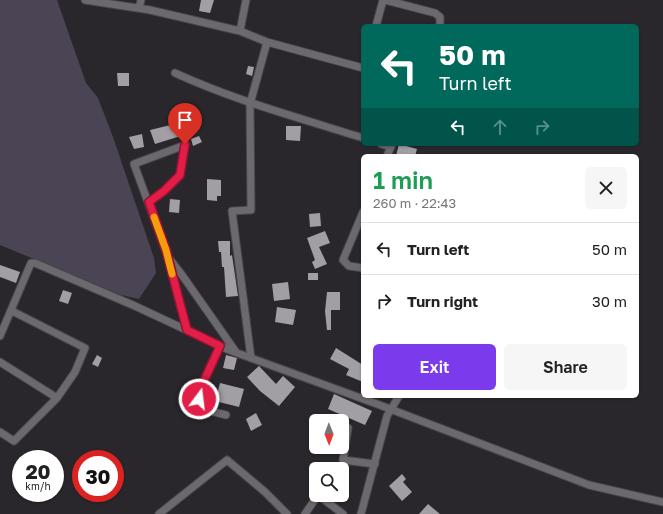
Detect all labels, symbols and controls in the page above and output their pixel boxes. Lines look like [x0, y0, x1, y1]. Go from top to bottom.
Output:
text: 50 m [439, 38, 506, 71]
icon: left [373, 40, 425, 92]
text: Turn left [439, 72, 512, 94]
pin [168, 103, 202, 144]
icon: arrive [174, 109, 196, 131]
icon: left [447, 116, 469, 138]
icon: ahead [489, 116, 511, 138]
icon: right [531, 116, 553, 138]
text: 1 min [373, 165, 433, 194]
button: close [585, 167, 627, 209]
text: 260 m · 22:43 [373, 195, 456, 211]
icon: left [373, 238, 395, 260]
text: Turn left [407, 240, 469, 258]
text: 50 m [592, 240, 627, 258]
icon: right [373, 290, 395, 312]
text: Turn right [407, 292, 478, 310]
text: 30 m [592, 292, 627, 310]
button: Exit [373, 344, 496, 390]
button: Share [504, 344, 627, 390]
position arrow [178, 378, 220, 420]
north arrow [309, 414, 349, 454]
map controls [309, 414, 349, 502]
speed limit sign: 30 [72, 450, 124, 502]
text: 20 [25, 459, 51, 483]
button: search [309, 462, 349, 502]
text: km/h [25, 480, 51, 492]

